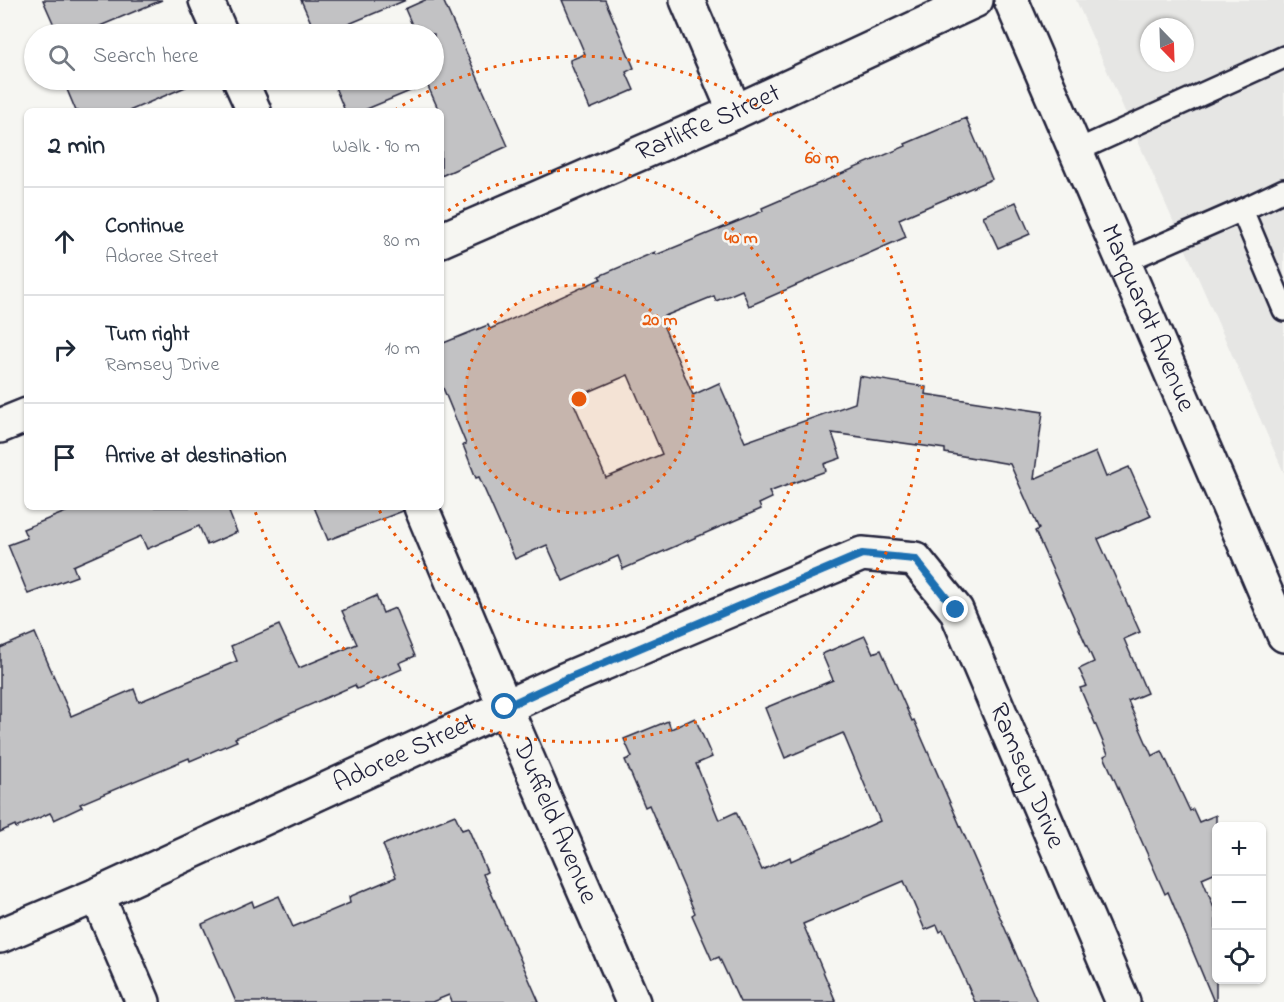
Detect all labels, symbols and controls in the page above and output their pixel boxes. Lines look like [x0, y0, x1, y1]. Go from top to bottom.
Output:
north arrow [1140, 18, 1194, 72]
search box [24, 24, 444, 90]
icon: search [45, 41, 78, 74]
text: Search here [93, 41, 198, 73]
street label: Ratliffe Street [630, 74, 787, 172]
text: 2 min [48, 128, 105, 166]
text: Walk · 90 m [332, 133, 420, 162]
text: 60 m [805, 146, 839, 172]
text: Continue [105, 211, 184, 243]
street label: Marquardt Avenue [1090, 218, 1206, 419]
icon: ahead [48, 225, 81, 258]
text: 40 m [724, 226, 758, 252]
text: 80 m [383, 227, 420, 256]
text: Adoree Street [105, 243, 218, 272]
text: 20 m [641, 308, 678, 334]
text: Turn right [105, 319, 190, 351]
icon: right [48, 333, 81, 366]
text: 10 m [384, 335, 420, 364]
text: Ramsey Drive [105, 351, 219, 380]
centre of rings [569, 389, 589, 409]
icon: arrive [48, 441, 81, 474]
text: Arrive at destination [105, 441, 287, 473]
route end [942, 596, 968, 622]
route start [491, 693, 517, 719]
street label: Ramsey Drive [978, 697, 1075, 855]
street label: Adoree Street [327, 704, 482, 803]
street label: Duffield Avenue [502, 733, 608, 911]
map controls [1212, 822, 1266, 984]
button: + [1212, 822, 1266, 876]
button: − [1212, 876, 1266, 930]
button: locate [1212, 930, 1266, 984]

